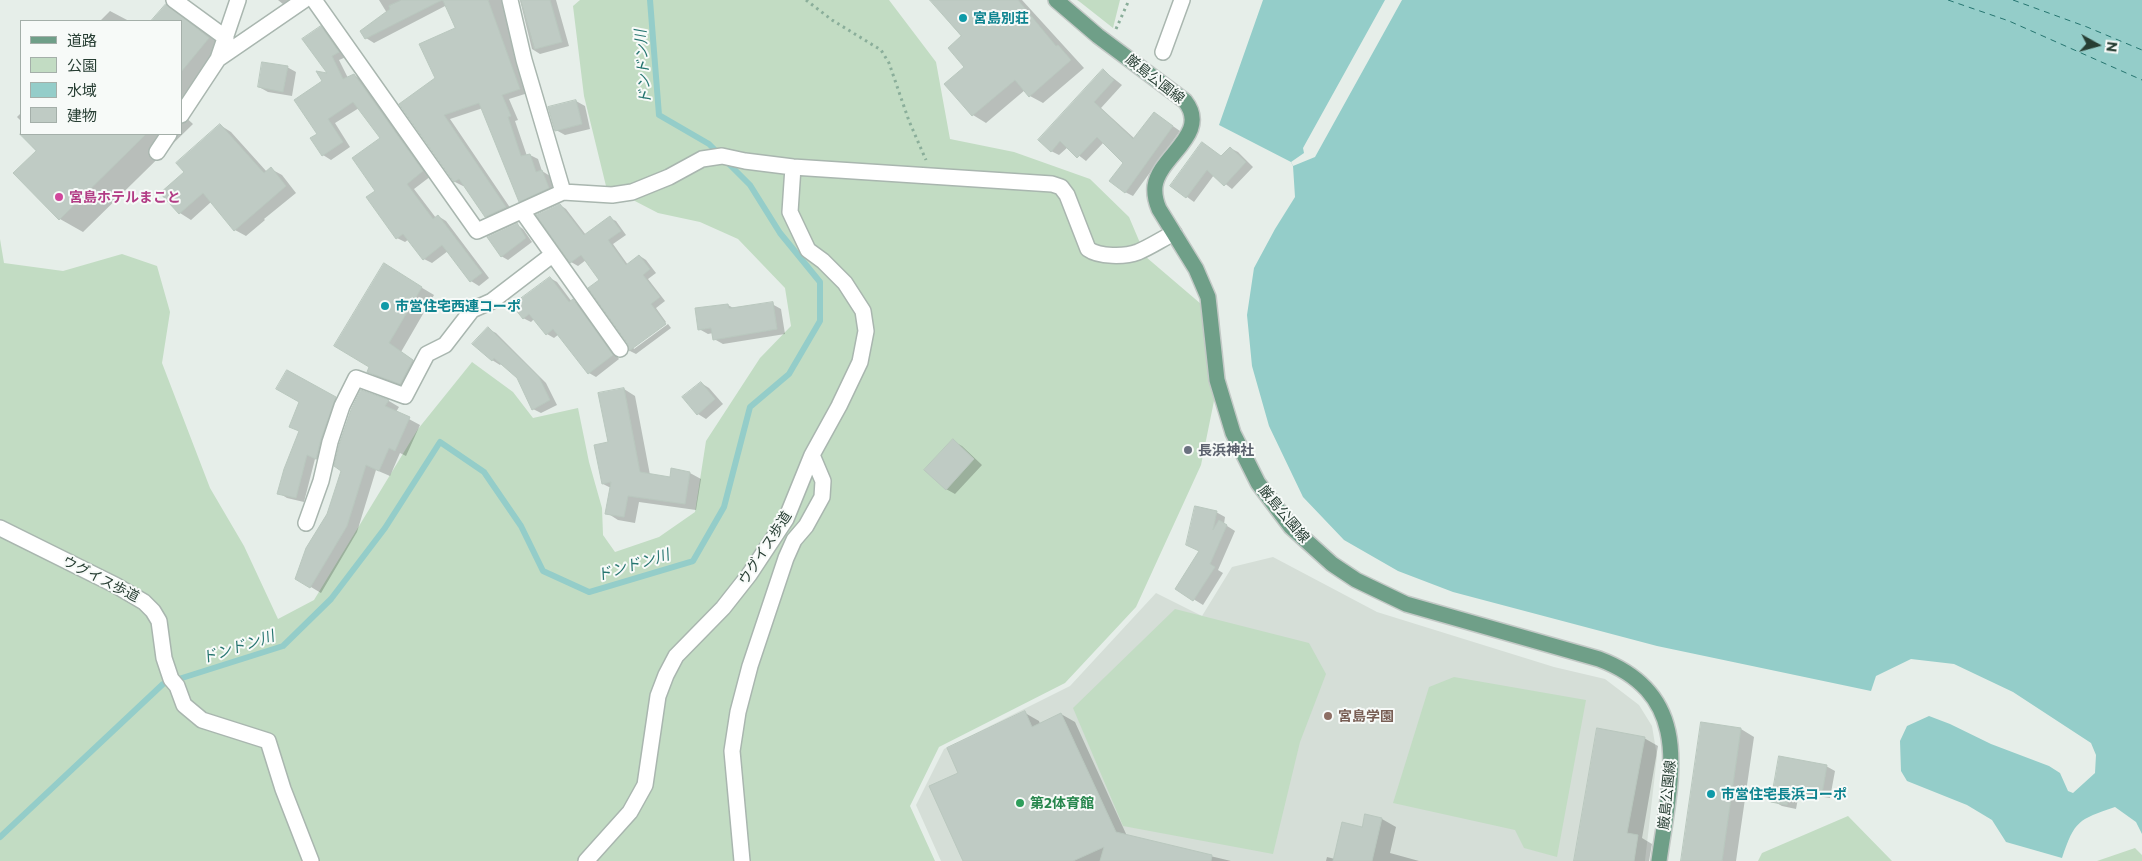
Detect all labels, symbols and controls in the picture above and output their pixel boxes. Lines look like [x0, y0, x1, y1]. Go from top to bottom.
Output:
place label: 宮島別荘 [973, 10, 1029, 26]
marker: 宮島別荘 [957, 12, 969, 24]
legend [20, 20, 182, 135]
north arrow [2072, 20, 2122, 70]
water label: ドンドン川 [631, 29, 655, 105]
text: 道路 [67, 31, 97, 49]
text: N [2103, 41, 2121, 53]
street label: 厳島公園線 [1122, 51, 1188, 107]
text: 公園 [67, 56, 97, 74]
text: 水域 [67, 81, 97, 99]
text: 建物 [67, 106, 97, 124]
place label: 宮島ホテルまこと [69, 189, 181, 205]
marker: 宮島ホテルまこと [53, 191, 65, 203]
place label: 市営住宅西連コーポ [395, 298, 521, 314]
marker: 市営住宅西連コーポ [379, 300, 391, 312]
place label: 長浜神社 [1198, 442, 1254, 458]
marker: 長浜神社 [1182, 444, 1194, 456]
street label: 厳島公園線 [1255, 482, 1313, 546]
street label: ウグイス歩道 [735, 508, 795, 588]
water label: ドンドン川 [595, 545, 671, 585]
street label: ウグイス歩道 [60, 552, 142, 606]
water label: ドンドン川 [200, 627, 276, 667]
place label: 宮島学園 [1338, 708, 1394, 724]
marker: 宮島学園 [1322, 710, 1334, 722]
street label: 厳島公園線 [1655, 759, 1679, 831]
place label: 市営住宅長浜コーポ [1721, 786, 1847, 802]
marker: 市営住宅長浜コーポ [1705, 788, 1717, 800]
place label: 第2体育館 [1030, 795, 1094, 811]
marker: 第2体育館 [1014, 797, 1026, 809]

